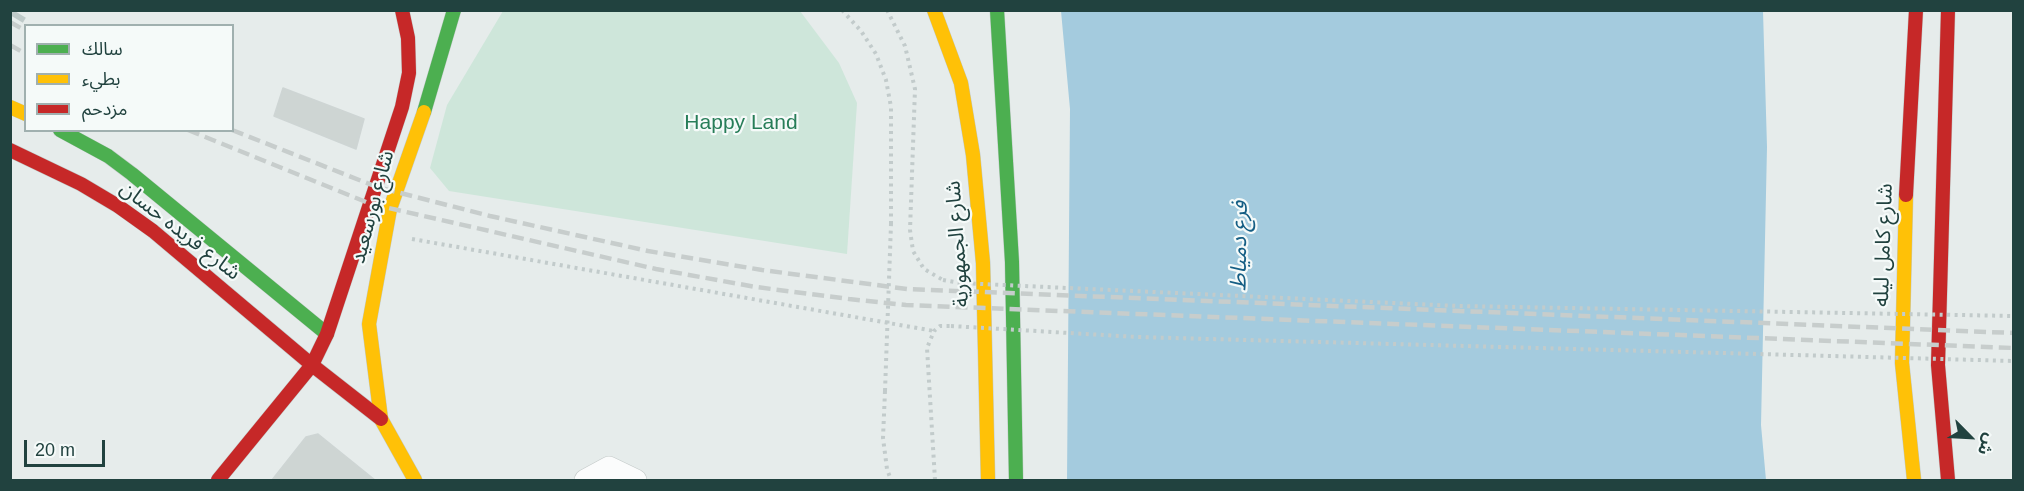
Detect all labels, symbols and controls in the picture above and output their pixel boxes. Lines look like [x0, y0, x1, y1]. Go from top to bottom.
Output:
legend [24, 24, 234, 132]
text: سالك [82, 39, 123, 59]
text: بطيء [82, 69, 120, 89]
text: مزدحم [82, 99, 127, 119]
park label: Happy Land [684, 110, 798, 136]
street label: شارع بورسعيد [346, 148, 400, 266]
street label: شارع فريده حسان [115, 176, 245, 286]
street label: شارع الجمهورية [941, 180, 975, 308]
street label: شارع كامل ليله [1869, 183, 1899, 307]
water label: فرع دمياط [1226, 201, 1254, 291]
north arrow [1940, 407, 2000, 467]
scale bar [27, 428, 108, 466]
text: ش [1975, 431, 1999, 458]
text: 20 m [35, 440, 75, 460]

